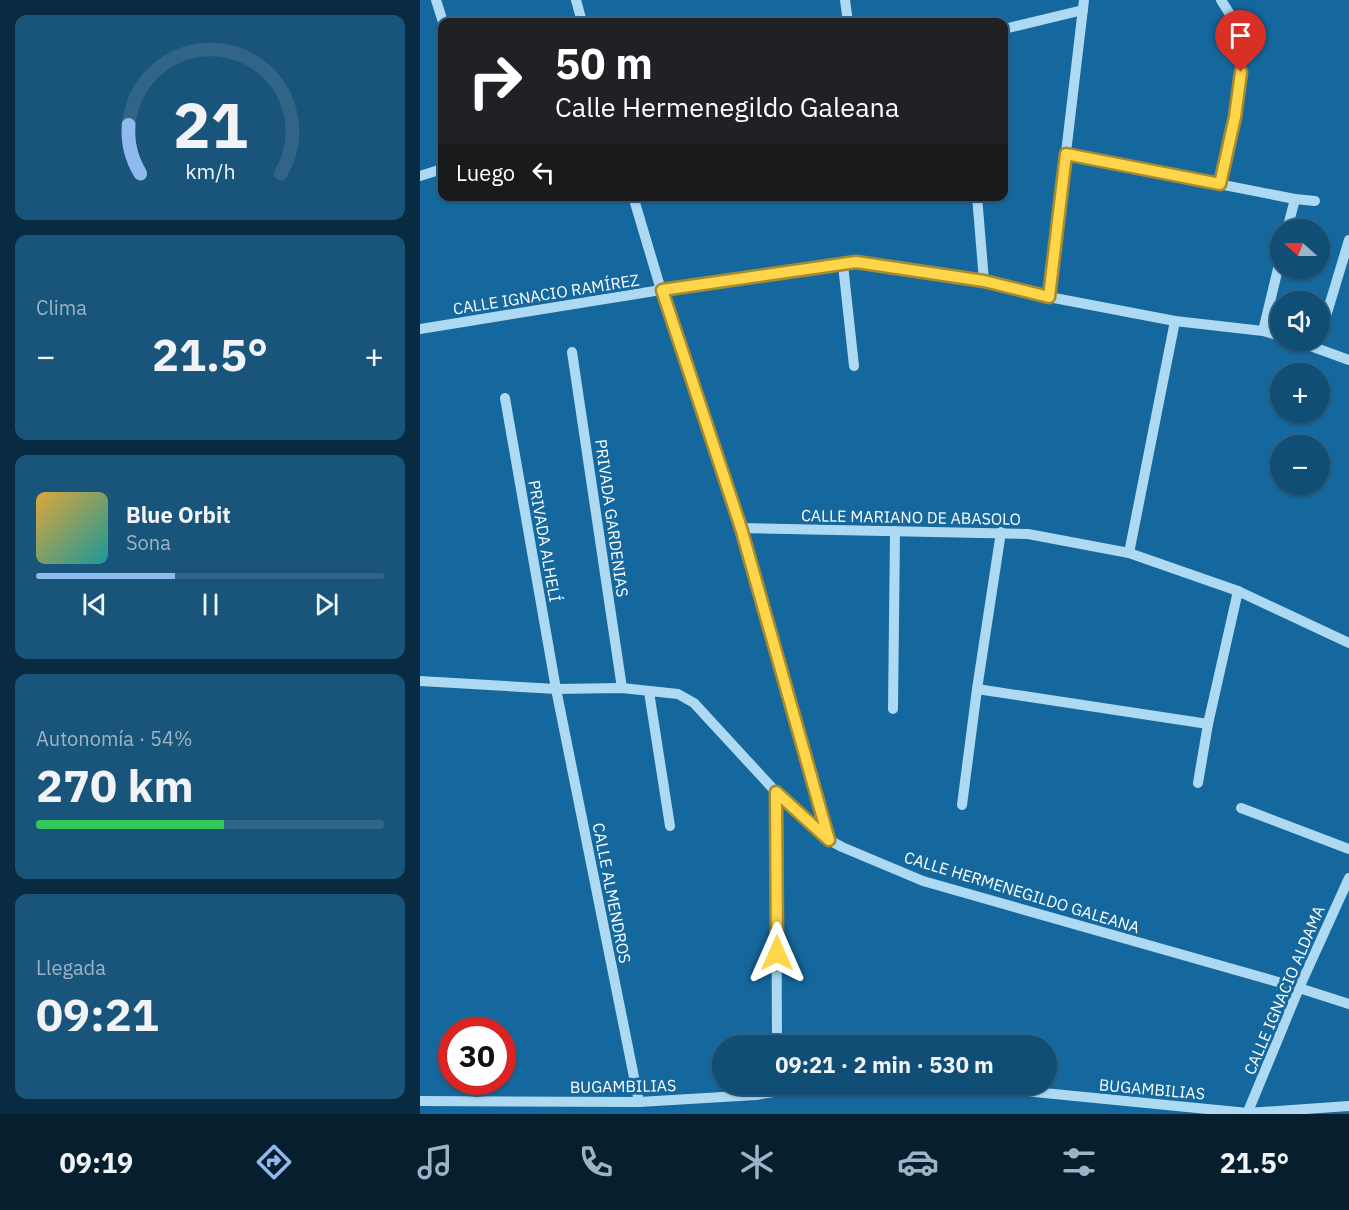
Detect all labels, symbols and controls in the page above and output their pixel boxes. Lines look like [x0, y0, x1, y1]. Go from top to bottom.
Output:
pin [1215, 10, 1266, 72]
icon: arrive [1224, 19, 1257, 52]
text: 50 m [555, 36, 653, 91]
icon: right [456, 42, 534, 120]
text: 21 [173, 85, 247, 166]
text: Calle Hermenegildo Galeana [555, 89, 899, 124]
icon: left [527, 156, 560, 189]
text: km/h [185, 158, 235, 186]
text: Luego [456, 158, 515, 187]
north arrow [1270, 219, 1330, 279]
map controls [1270, 219, 1330, 495]
street label: CALLE IGNACIO RAMÍREZ [451, 268, 641, 319]
button: sound [1270, 291, 1330, 351]
text: Clima [36, 294, 87, 321]
text: 21.5° [152, 325, 268, 383]
text: − [36, 334, 56, 377]
text: + [364, 334, 384, 377]
button: + [1270, 363, 1330, 423]
button: − [1270, 435, 1330, 495]
street label: PRIVADA GARDENIAS [591, 438, 633, 598]
street label: PRIVADA ALHELÍ [524, 478, 567, 604]
text: Blue Orbit [126, 500, 231, 529]
street label: CALLE MARIANO DE ABASOLO [801, 505, 1021, 529]
text: Sona [126, 529, 171, 556]
icon: previous [78, 588, 111, 621]
icon: pause [194, 588, 227, 621]
icon: next [310, 588, 343, 621]
text: Autonomía · 54% [36, 725, 193, 752]
text: 270 km [36, 756, 194, 814]
street label: CALLE ALMENDROS [589, 821, 635, 965]
street label: CALLE HERMENEGILDO GALEANA [902, 847, 1142, 937]
street label: CALLE IGNACIO ALDAMA [1239, 902, 1329, 1078]
position arrow [745, 921, 809, 985]
text: Llegada [36, 954, 106, 981]
text: 09:21 [36, 985, 159, 1043]
speed limit sign: 30 [438, 1017, 516, 1095]
text: 09:21 · 2 min · 530 m [775, 1050, 994, 1079]
street label: BUGAMBILIAS [1098, 1074, 1206, 1104]
street label: BUGAMBILIAS [570, 1075, 676, 1097]
icon: directions [253, 1141, 295, 1183]
icon: music [414, 1141, 456, 1183]
icon: phone [575, 1141, 617, 1183]
icon: climate [736, 1141, 778, 1183]
icon: car [897, 1141, 939, 1183]
icon: filters [1058, 1141, 1100, 1183]
text: 09:19 [60, 1145, 133, 1180]
text: 21.5° [1220, 1145, 1289, 1180]

